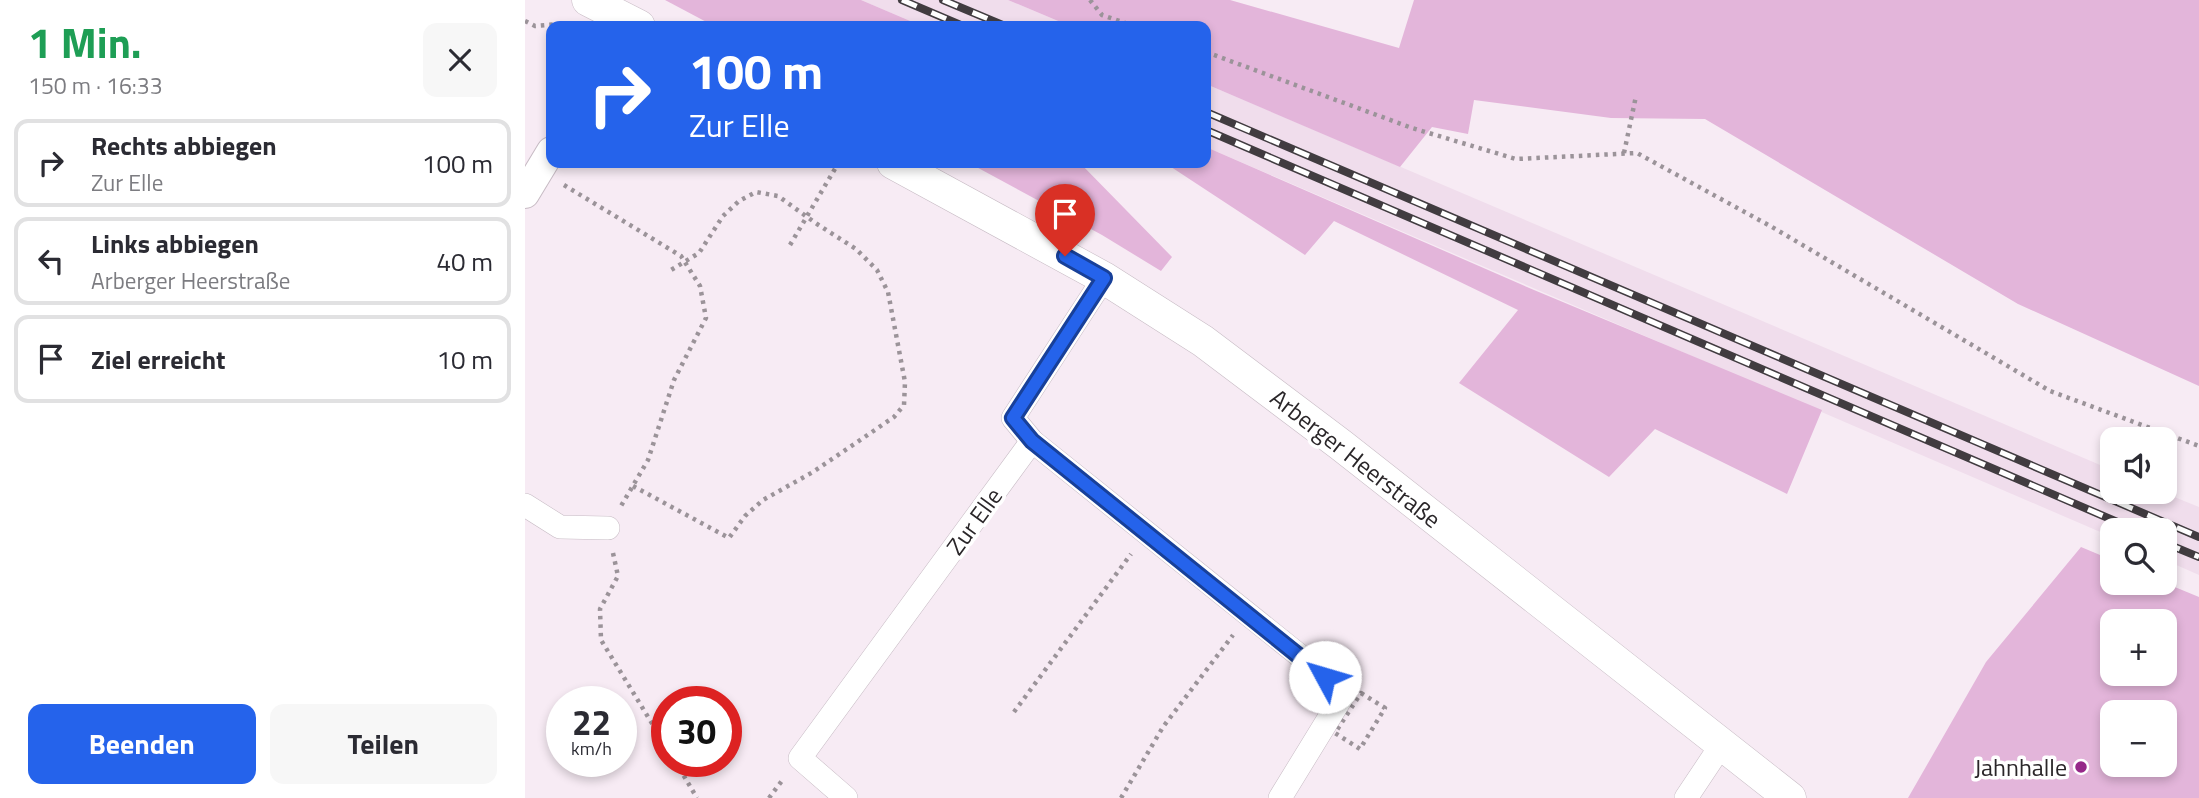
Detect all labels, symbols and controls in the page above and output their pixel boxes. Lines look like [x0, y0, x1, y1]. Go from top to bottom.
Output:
text: 1 Min. [28, 10, 142, 74]
button: close [423, 23, 497, 97]
text: 100 m [689, 33, 823, 108]
icon: right [574, 49, 665, 140]
text: 150 m · 16:33 [28, 68, 163, 103]
text: Zur Elle [689, 101, 790, 149]
text: Rechts abbiegen [91, 126, 277, 165]
icon: right [32, 144, 70, 182]
text: 100 m [422, 144, 493, 183]
text: Zur Elle [91, 165, 163, 200]
pin [1035, 184, 1095, 256]
icon: arrive [1046, 195, 1084, 233]
text: Links abbiegen [91, 224, 259, 263]
icon: left [32, 242, 70, 280]
text: 40 m [436, 242, 493, 281]
text: Arberger Heerstraße [91, 263, 290, 298]
icon: arrive [32, 340, 70, 378]
text: Ziel erreicht [91, 340, 226, 379]
text: 10 m [436, 340, 493, 379]
street label: Arberger Heerstraße [1263, 380, 1449, 536]
map controls [2100, 427, 2177, 777]
button: sound [2100, 427, 2177, 504]
street label: Zur Elle [937, 480, 1011, 562]
button: search [2100, 518, 2177, 595]
button: + [2100, 609, 2177, 686]
position arrow [1288, 640, 1362, 714]
speed limit sign: 30 [651, 686, 742, 777]
text: 22 [572, 695, 611, 749]
button: − [2100, 700, 2177, 777]
button: Beenden [28, 704, 256, 784]
button: Teilen [270, 704, 497, 784]
text: km/h [571, 735, 612, 762]
place label: Jahnhalle [1974, 749, 2067, 785]
marker: Jahnhalle [2073, 759, 2089, 775]

